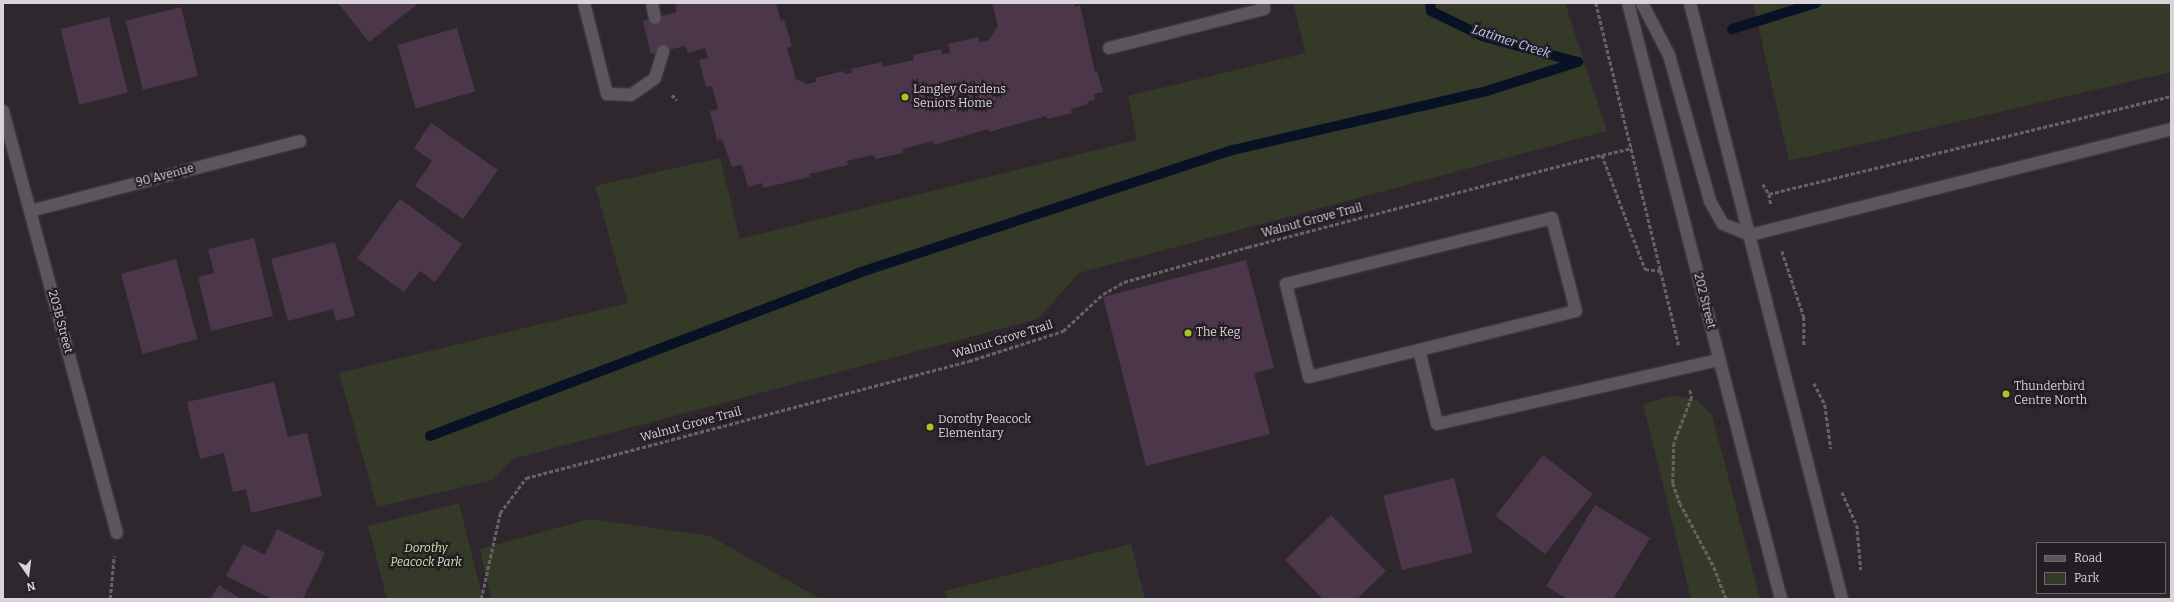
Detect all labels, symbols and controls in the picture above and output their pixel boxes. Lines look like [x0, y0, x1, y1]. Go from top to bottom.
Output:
water label: Latimer Creek [1470, 22, 1552, 62]
place label: Langley Gardens Seniors Home [913, 83, 1006, 111]
marker: Langley Gardens Seniors Home [900, 92, 910, 102]
street label: 90 Avenue [134, 161, 196, 191]
street label: Walnut Grove Trail [1260, 201, 1364, 241]
street label: 202 Street [1690, 272, 1718, 330]
street label: 203B Street [45, 289, 75, 355]
street label: Walnut Grove Trail [951, 318, 1055, 362]
place label: The Keg [1196, 326, 1241, 340]
marker: The Keg [1183, 328, 1193, 338]
place label: Thunderbird Centre North [2014, 380, 2087, 408]
marker: Thunderbird Centre North [2001, 389, 2011, 399]
street label: Walnut Grove Trail [639, 405, 743, 445]
place label: Dorothy Peacock Elementary [938, 413, 1031, 441]
marker: Dorothy Peacock Elementary [925, 422, 935, 432]
park label: Dorothy Peacock Park [390, 542, 462, 570]
legend [2036, 542, 2166, 594]
text: Road [2074, 551, 2102, 565]
north arrow [8, 554, 48, 594]
text: Park [2074, 571, 2099, 585]
text: N [25, 579, 37, 593]

